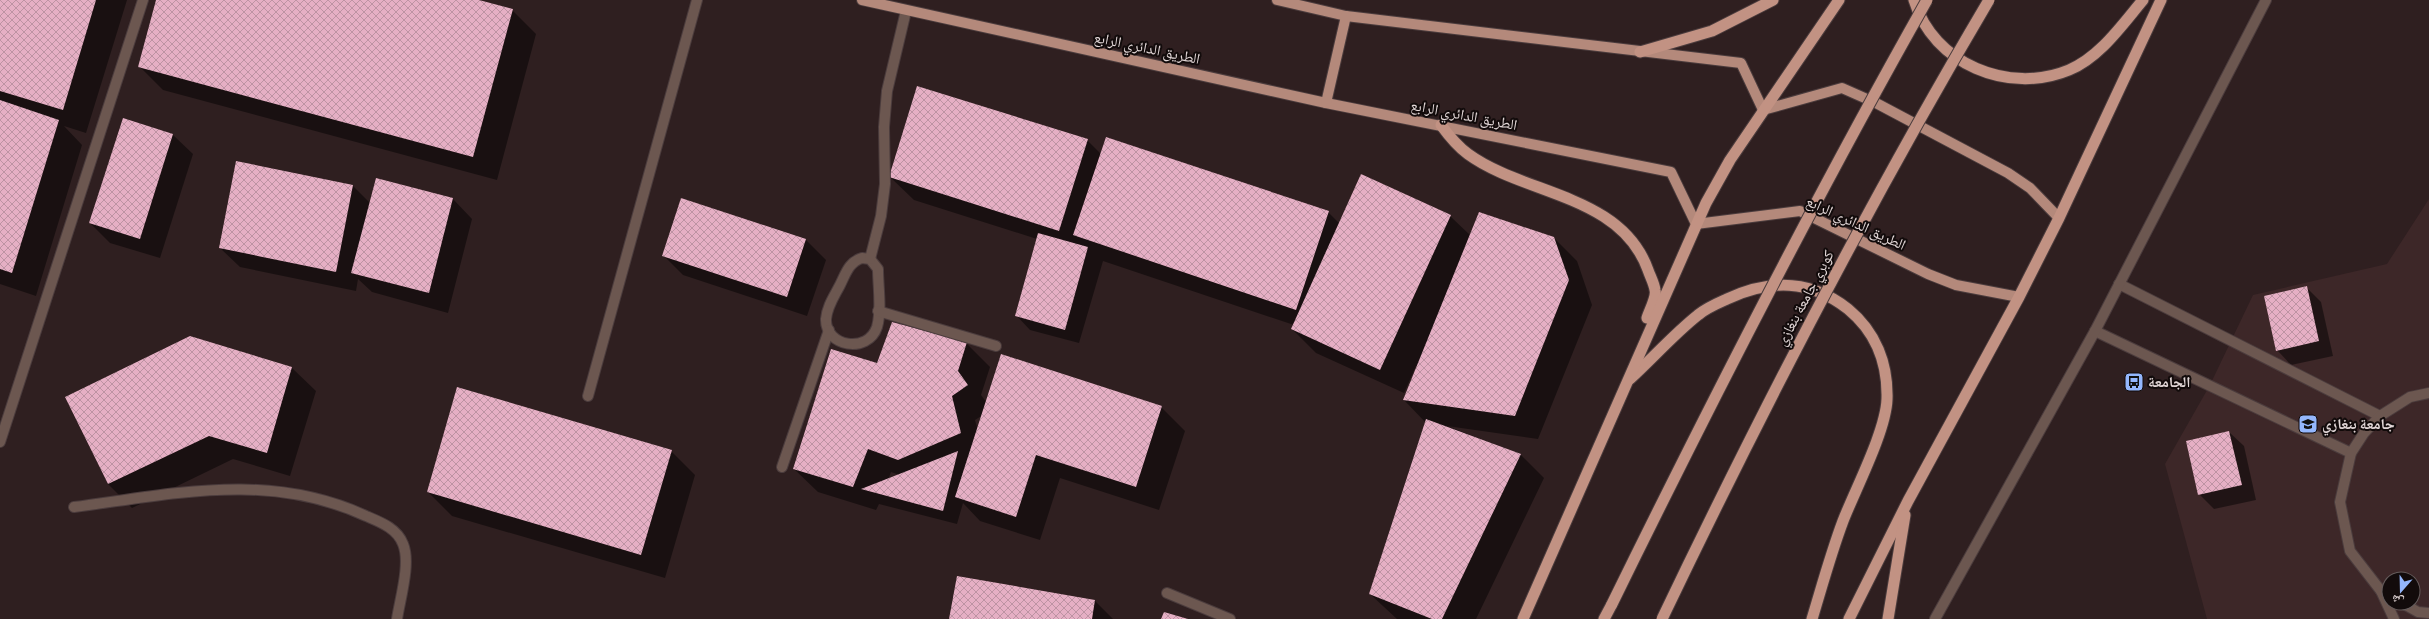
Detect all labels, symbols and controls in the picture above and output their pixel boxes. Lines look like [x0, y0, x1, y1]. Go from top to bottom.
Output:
street label: الطريق الدائري الرابع [1092, 27, 1202, 71]
street label: الطريق الدائري الرابع [1409, 95, 1519, 137]
street label: الطريق الدائري الرابع [1802, 191, 1909, 257]
street label: كوبري جامعة بنغازي [1771, 247, 1840, 350]
bus stop icon: الجامعة [2123, 371, 2145, 393]
place label: الجامعة [2148, 372, 2191, 391]
school or university icon: جامعة بنغازي [2297, 413, 2319, 435]
place label: جامعة بنغازي [2322, 414, 2395, 436]
north arrow [2381, 571, 2421, 611]
text: ش [2389, 591, 2406, 609]

